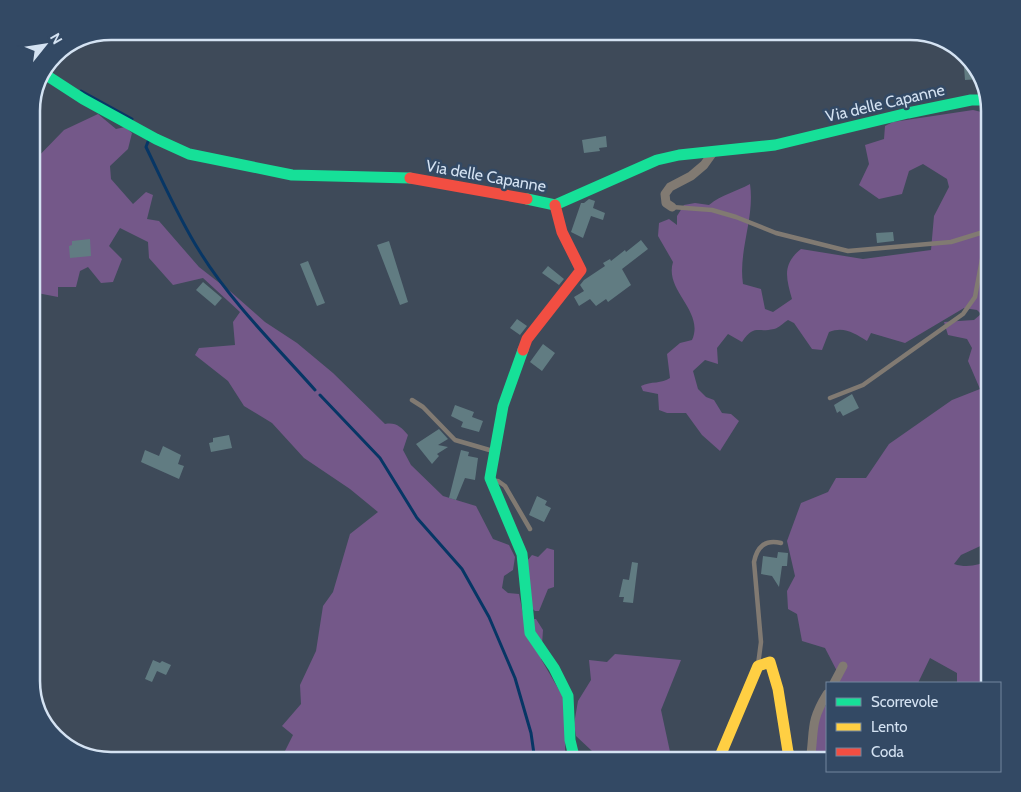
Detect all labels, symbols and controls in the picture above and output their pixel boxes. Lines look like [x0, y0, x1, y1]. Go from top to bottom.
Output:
north arrow [20, 20, 70, 70]
text: N [46, 30, 67, 47]
street label: Via delle Capanne [824, 80, 946, 126]
street label: Via delle Capanne [424, 156, 548, 196]
legend [826, 682, 1001, 772]
text: Scorrevole [871, 693, 939, 711]
text: Lento [871, 718, 908, 736]
text: Coda [871, 743, 905, 761]

